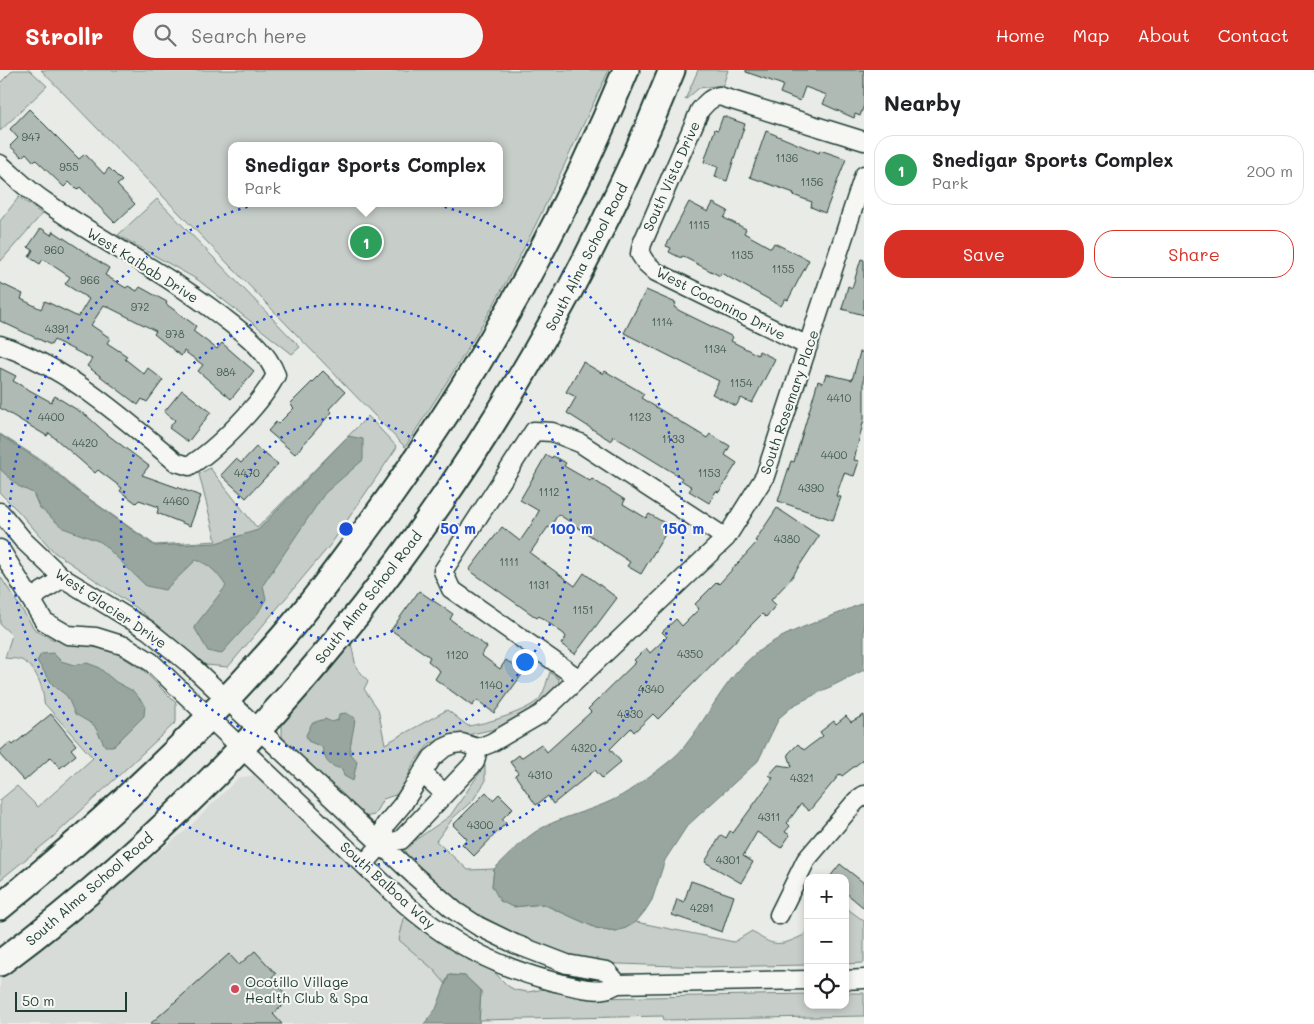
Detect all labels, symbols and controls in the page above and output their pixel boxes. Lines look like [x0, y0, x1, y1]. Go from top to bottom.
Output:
search box [133, 13, 483, 58]
text: Strollr [25, 20, 103, 51]
icon: search [151, 21, 179, 49]
text: Search here [191, 23, 307, 48]
text: Home [996, 23, 1045, 47]
text: Map [1073, 23, 1109, 47]
text: About [1137, 23, 1190, 47]
text: Contact [1218, 23, 1289, 47]
text: Nearby [884, 89, 961, 116]
street label: South Vista Drive [638, 118, 704, 234]
house number: 947 [21, 129, 41, 144]
popup [228, 142, 503, 207]
text: Snedigar Sports Complex [932, 147, 1174, 172]
house number: 1136 [776, 150, 798, 165]
text: Snedigar Sports Complex [245, 152, 486, 177]
house number: 955 [59, 159, 79, 174]
text: 1 [897, 160, 905, 181]
text: 200 m [1246, 160, 1293, 181]
text: Park [932, 172, 968, 193]
house number: 1156 [801, 174, 823, 189]
text: Park [245, 177, 281, 198]
street label: South Alma School Road [540, 180, 632, 334]
house number: 1115 [688, 217, 710, 232]
street label: West Kaibab Drive [84, 223, 202, 307]
pin: 1 [350, 223, 382, 261]
button: Save [884, 230, 1084, 278]
button: Share [1094, 230, 1294, 278]
house number: 960 [44, 242, 64, 257]
house number: 1135 [731, 247, 753, 262]
house number: 1155 [772, 261, 794, 276]
street label: West Coconino Drive [653, 262, 789, 344]
house number: 966 [80, 272, 100, 287]
house number: 972 [131, 299, 149, 314]
house number: 1114 [651, 314, 673, 329]
house number: 4391 [45, 321, 69, 336]
house number: 978 [165, 326, 185, 341]
street label: South Rosemary Place [755, 327, 823, 477]
house number: 1134 [704, 341, 727, 356]
house number: 984 [216, 364, 236, 379]
house number: 1154 [730, 375, 753, 390]
house number: 4410 [827, 390, 852, 405]
house number: 4400 [38, 409, 64, 424]
house number: 1123 [629, 409, 652, 424]
house number: 1133 [662, 431, 685, 446]
house number: 4420 [72, 435, 98, 450]
house number: 4400 [821, 447, 847, 462]
house number: 4470 [234, 465, 260, 480]
house number: 1153 [698, 465, 721, 480]
house number: 4390 [798, 480, 824, 495]
house number: 1112 [539, 484, 559, 499]
house number: 4460 [163, 493, 189, 508]
text: 50 m [440, 518, 476, 538]
text: 100 m [549, 518, 593, 538]
text: 150 m [662, 518, 704, 538]
centre of rings [337, 520, 355, 538]
street label: South Alma School Road [310, 527, 426, 667]
house number: 4380 [774, 531, 800, 546]
house number: 1111 [499, 554, 519, 569]
street label: West Glacier Drive [52, 564, 170, 652]
house number: 1131 [528, 577, 550, 592]
house number: 1151 [572, 602, 594, 617]
house number: 4350 [677, 646, 703, 661]
house number: 1120 [446, 647, 469, 662]
your location [512, 649, 538, 675]
house number: 1140 [479, 677, 503, 692]
house number: 4340 [638, 681, 664, 696]
house number: 4330 [617, 706, 643, 721]
house number: 4320 [571, 740, 597, 755]
house number: 4310 [528, 767, 553, 782]
house number: 4321 [790, 770, 814, 785]
house number: 4311 [758, 809, 780, 824]
house number: 4300 [467, 817, 493, 832]
street label: South Alma School Road [21, 828, 157, 950]
street label: South Balboa Way [336, 837, 440, 933]
house number: 4301 [716, 852, 740, 867]
map controls [804, 874, 849, 1009]
button: + [804, 874, 849, 919]
house number: 4291 [690, 900, 714, 915]
button: − [804, 919, 849, 964]
button: locate [804, 964, 849, 1009]
place label: Ocotillo Village Health Club & Spa [245, 972, 369, 1007]
marker: Ocotillo Village Health Club & Spa [229, 983, 241, 995]
scale bar [15, 989, 128, 1012]
text: 50 m [22, 991, 54, 1010]

